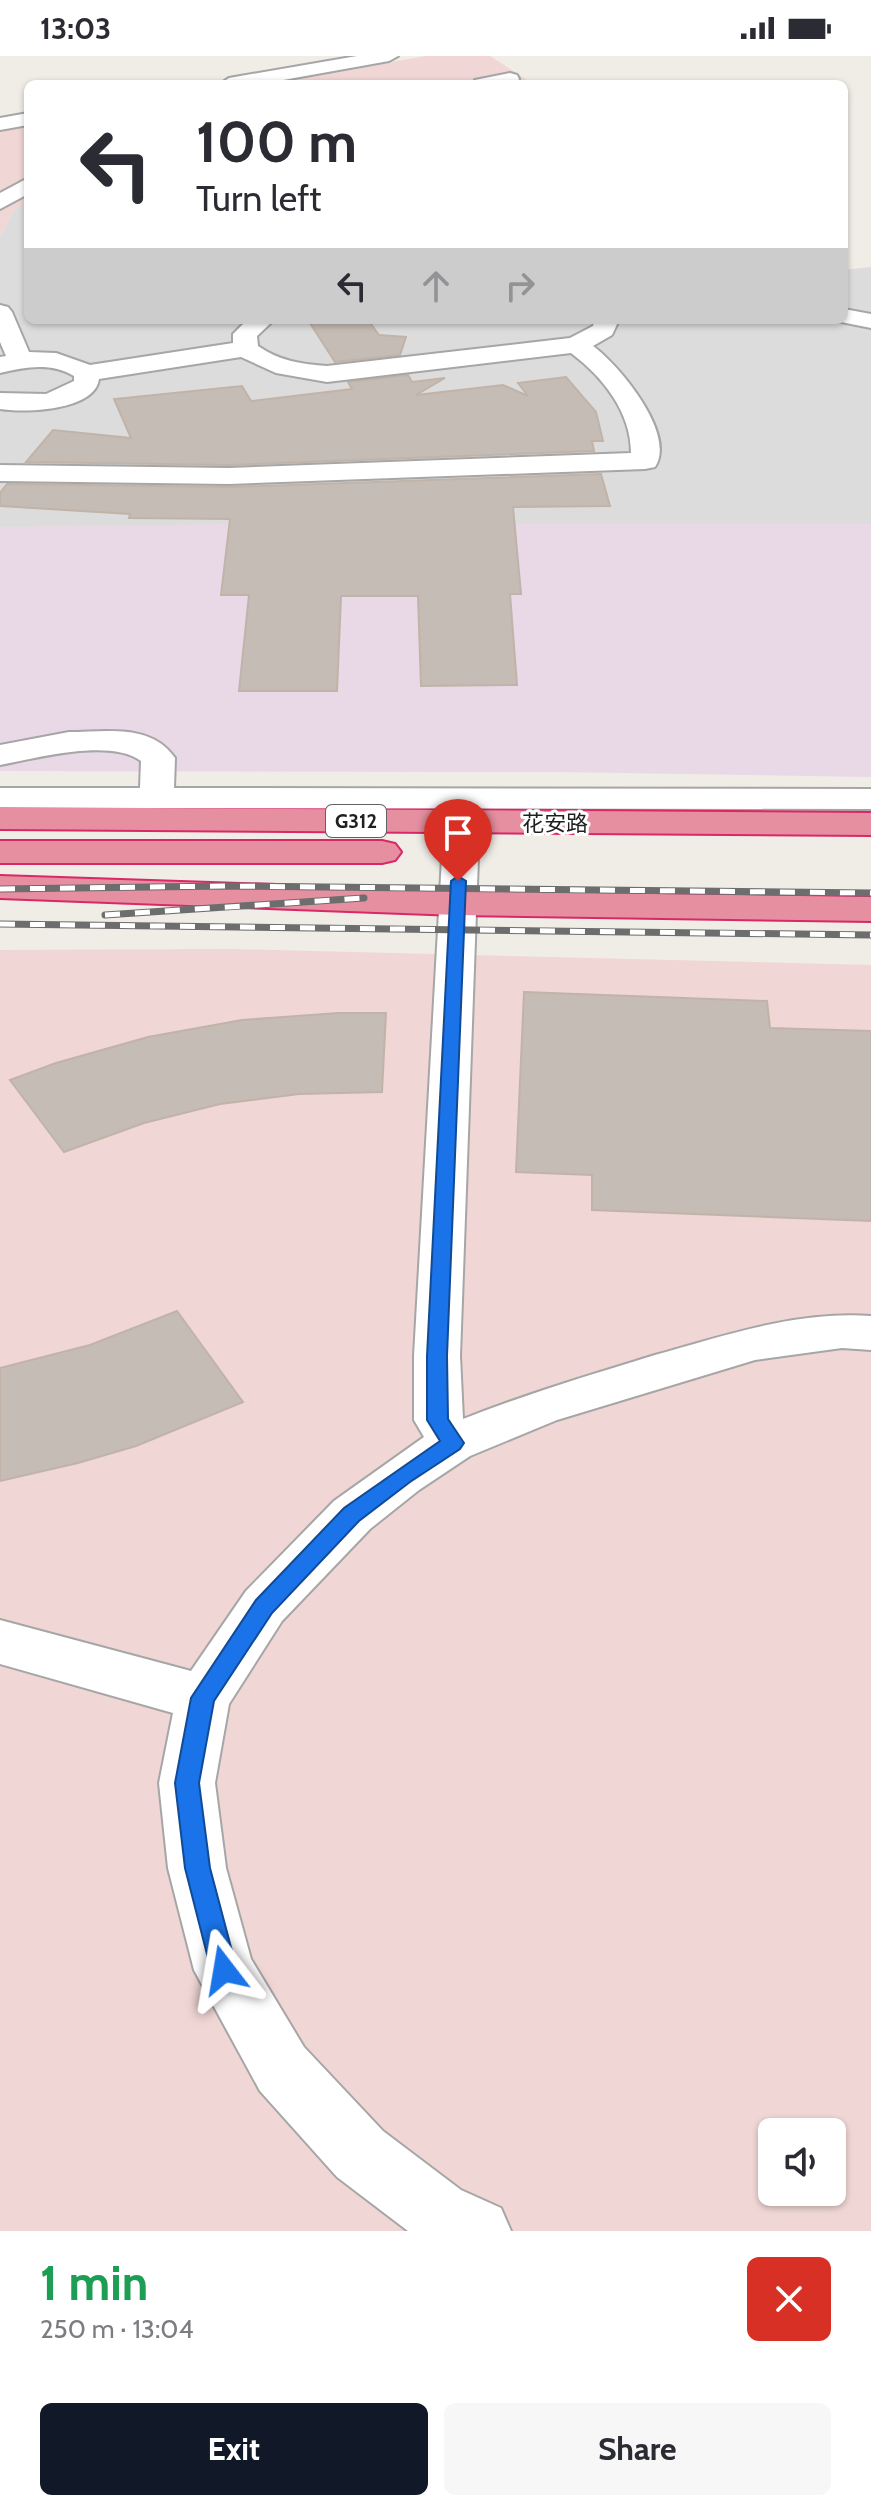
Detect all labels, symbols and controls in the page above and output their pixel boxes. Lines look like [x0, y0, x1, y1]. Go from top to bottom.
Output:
text: 13:03 [40, 10, 111, 47]
text: 100 m [196, 108, 357, 176]
icon: left [64, 112, 168, 216]
text: Turn left [196, 176, 321, 220]
icon: left [330, 264, 374, 308]
icon: ahead [414, 264, 458, 308]
icon: right [498, 264, 542, 308]
pin [424, 799, 492, 881]
road number: G312 [326, 805, 386, 837]
street label: 花安路 [522, 810, 588, 837]
icon: arrive [436, 811, 480, 855]
position arrow [182, 1928, 266, 2012]
map controls [758, 2118, 846, 2206]
button: sound [758, 2118, 846, 2206]
text: 1 min [40, 2254, 148, 2312]
button: close [747, 2257, 831, 2341]
text: 250 m · 13:04 [40, 2313, 194, 2345]
button: Exit [40, 2403, 428, 2495]
button: Share [444, 2403, 831, 2495]

